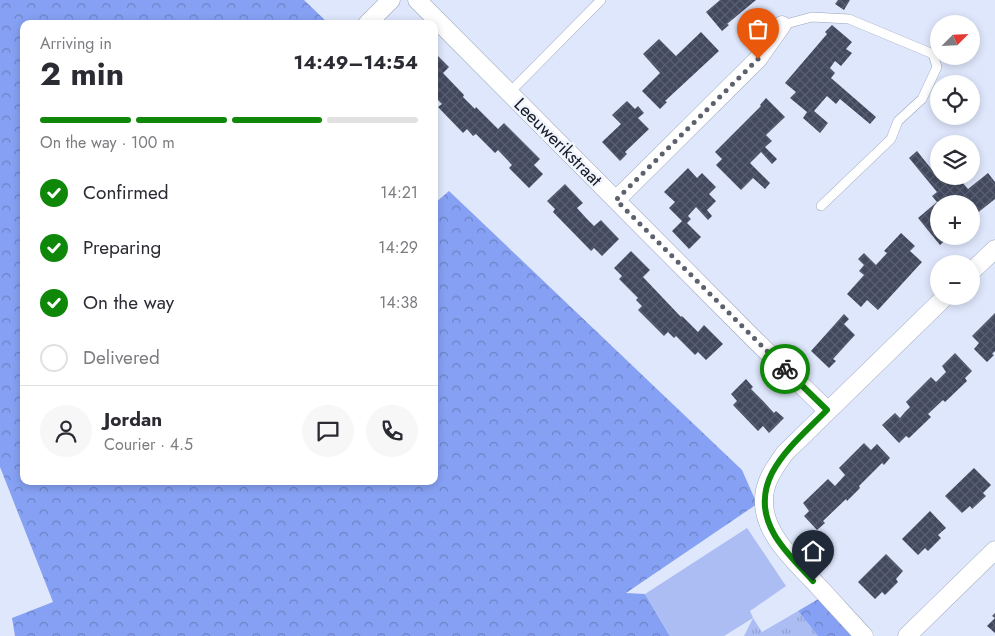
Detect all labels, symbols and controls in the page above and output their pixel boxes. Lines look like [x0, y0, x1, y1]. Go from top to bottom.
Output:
pin [737, 8, 779, 59]
icon: bag [744, 15, 772, 43]
north arrow [930, 15, 980, 65]
map controls [930, 15, 980, 305]
text: Arriving in [40, 32, 112, 55]
text: 14:49–14:54 [294, 49, 418, 76]
text: 2 min [40, 51, 124, 97]
button: locate [930, 75, 980, 125]
street label: Leeuwerikstraat [508, 92, 608, 192]
text: On the way · 100 m [40, 131, 175, 154]
button: layers [930, 135, 980, 185]
icon: check [40, 179, 68, 207]
text: Confirmed [83, 179, 169, 206]
text: 14:21 [380, 181, 418, 204]
button: + [930, 195, 980, 245]
icon: check [40, 234, 68, 262]
text: Preparing [83, 234, 161, 261]
text: 14:29 [378, 236, 418, 259]
button: − [930, 255, 980, 305]
icon: check [40, 289, 68, 317]
text: On the way [83, 289, 174, 316]
text: 14:38 [379, 291, 418, 314]
text: Delivered [83, 344, 160, 371]
courier [760, 344, 810, 394]
icon: bike [771, 355, 799, 383]
button: person [40, 405, 92, 457]
button: chat [302, 405, 354, 457]
button: phone [366, 405, 418, 457]
text: Jordan [104, 406, 162, 433]
text: Courier · 4.5 [104, 433, 193, 456]
pin [792, 530, 834, 581]
icon: home [799, 537, 827, 565]

